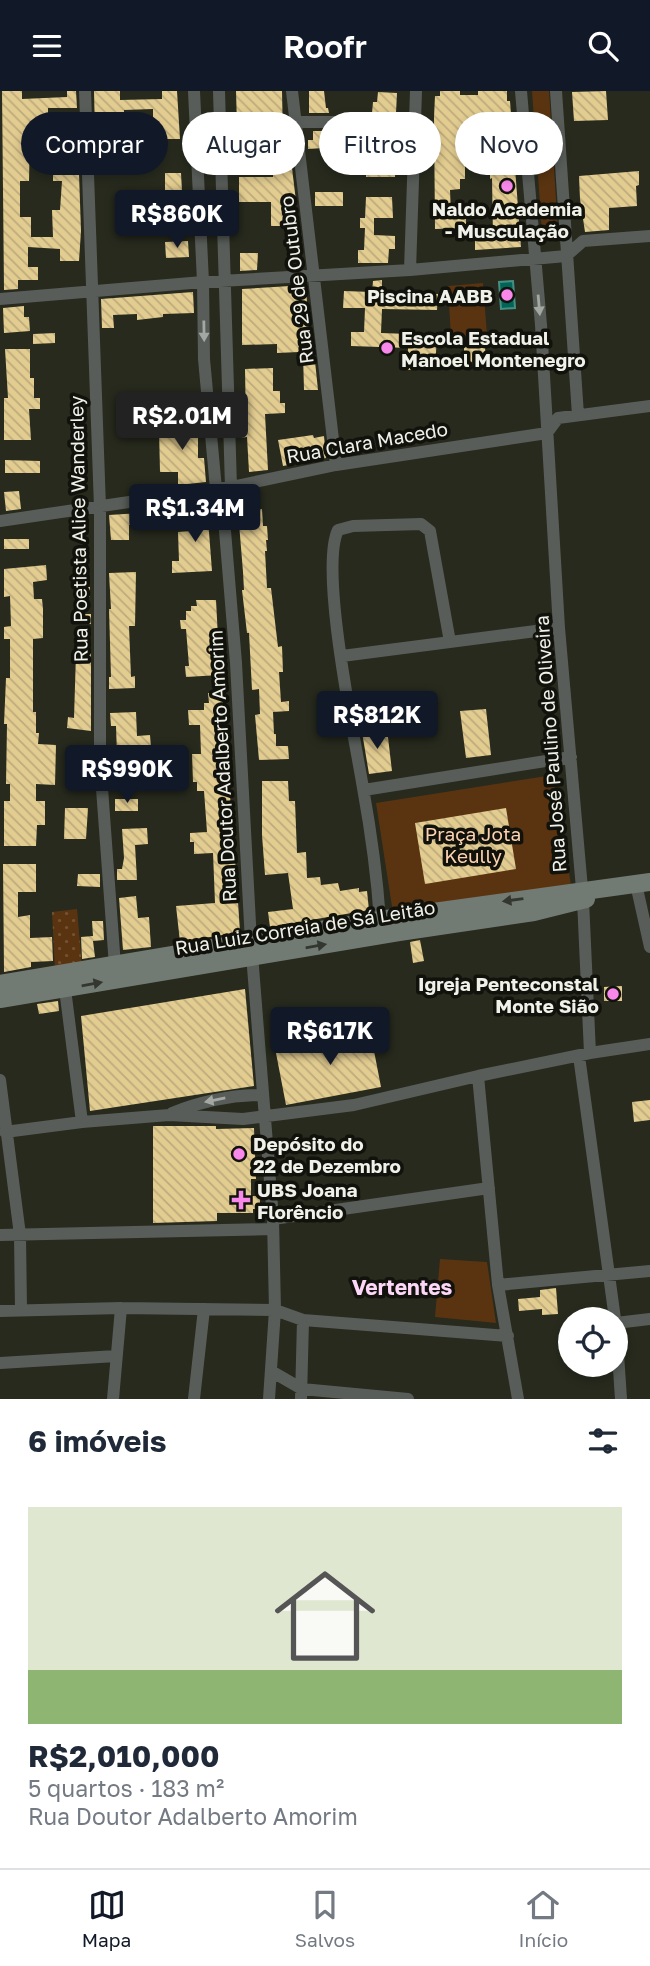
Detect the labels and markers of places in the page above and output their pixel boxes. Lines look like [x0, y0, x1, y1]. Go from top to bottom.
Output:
marker: Naldo Academia - Musculação [499, 178, 515, 194]
pin: R$860K [120, 191, 234, 250]
place label: Naldo Academia - Musculação [432, 197, 582, 242]
place label: Piscina AABB [367, 284, 493, 307]
marker: Piscina AABB [499, 287, 515, 303]
place label: Escola Estadual Manoel Montenegro [401, 326, 586, 371]
marker: Escola Estadual Manoel Montenegro [379, 340, 395, 356]
pin: R$2.01M [117, 393, 247, 452]
pin: R$1.34M [130, 484, 260, 544]
pin: R$812K [320, 691, 434, 751]
pin: R$990K [70, 745, 184, 805]
place label: Igreja Penteconstal Monte Sião [418, 972, 599, 1017]
marker: Igreja Penteconstal Monte Sião [605, 986, 621, 1002]
pin: R$617K [273, 1007, 387, 1067]
place label: Depósito do 22 de Dezembro [253, 1132, 401, 1177]
marker: Depósito do 22 de Dezembro [231, 1146, 247, 1162]
place label: UBS Joana Florêncio [257, 1178, 358, 1223]
marker: UBS Joana Florêncio [231, 1190, 251, 1210]

